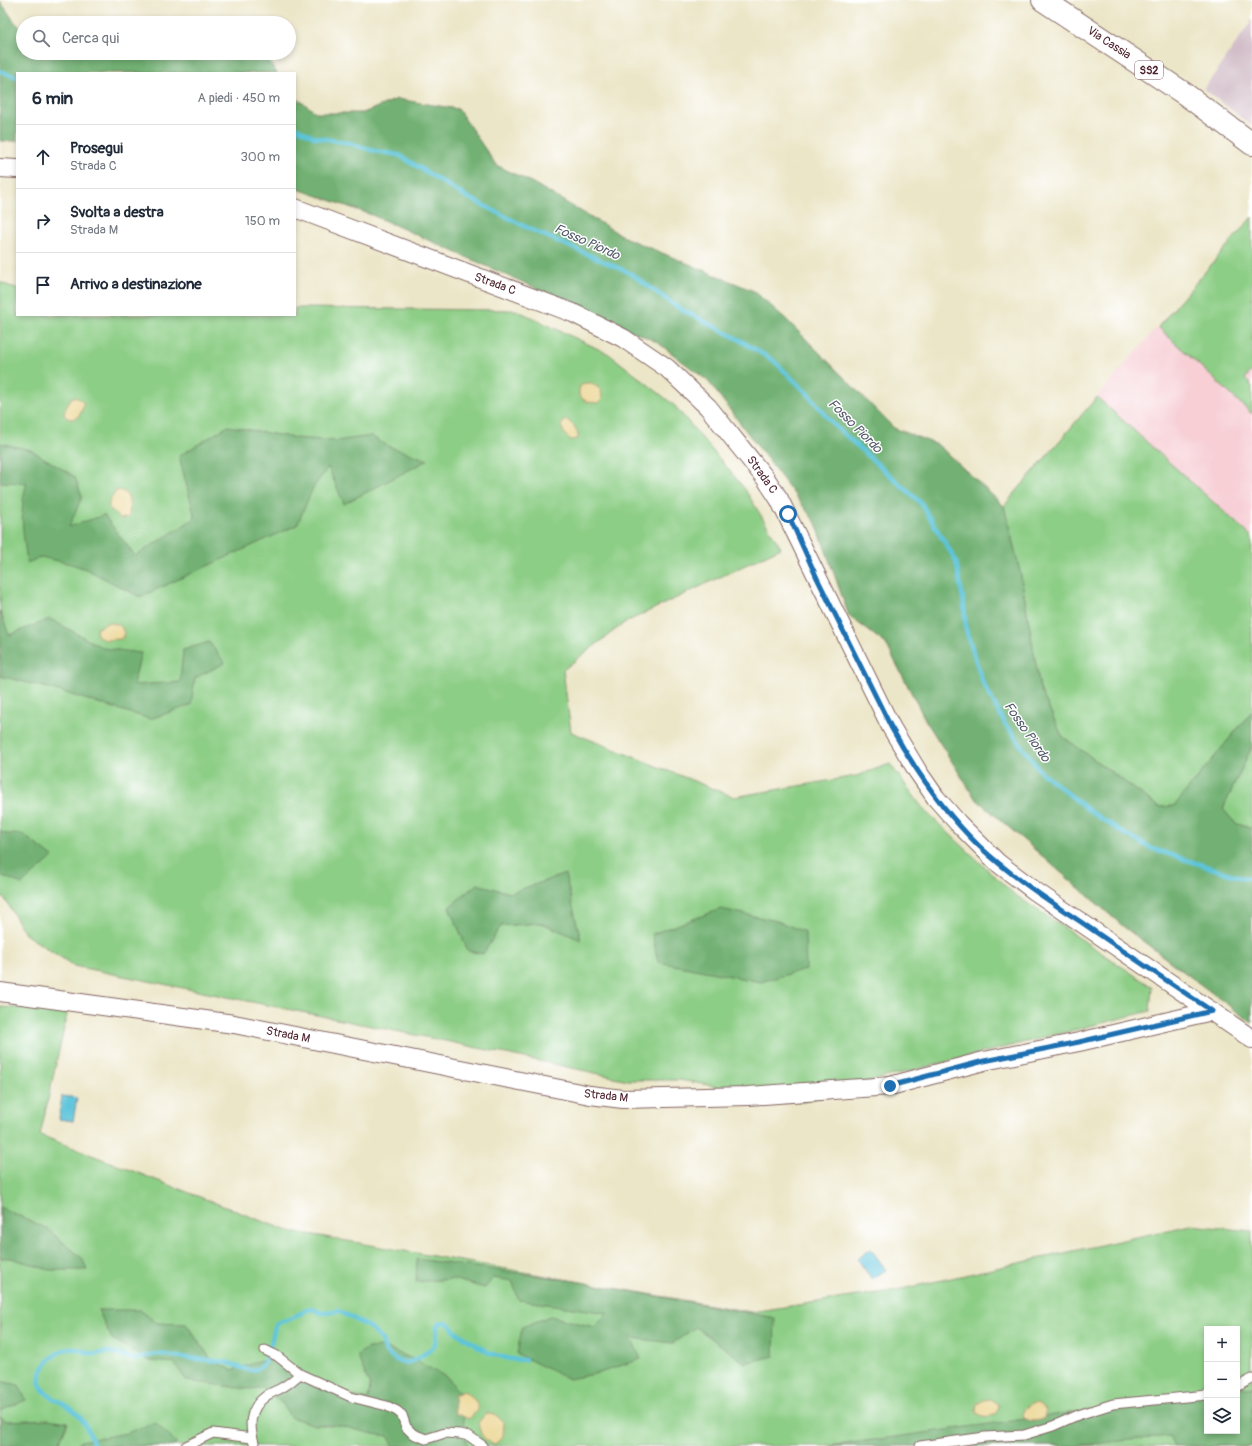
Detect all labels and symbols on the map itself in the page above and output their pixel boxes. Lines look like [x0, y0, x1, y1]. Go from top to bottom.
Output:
street label: Via Cassia [1084, 23, 1134, 63]
road number: SS2 [1135, 61, 1163, 79]
water label: Fosso Piordo [552, 221, 623, 264]
street label: Strada C [472, 270, 518, 298]
water label: Fosso Piordo [825, 396, 886, 457]
street label: Strada C [743, 453, 781, 497]
route start [779, 505, 797, 523]
water label: Fosso Piordo [1001, 699, 1054, 766]
street label: Strada M [265, 1023, 312, 1047]
route end [881, 1077, 899, 1095]
street label: Strada M [583, 1086, 629, 1106]

